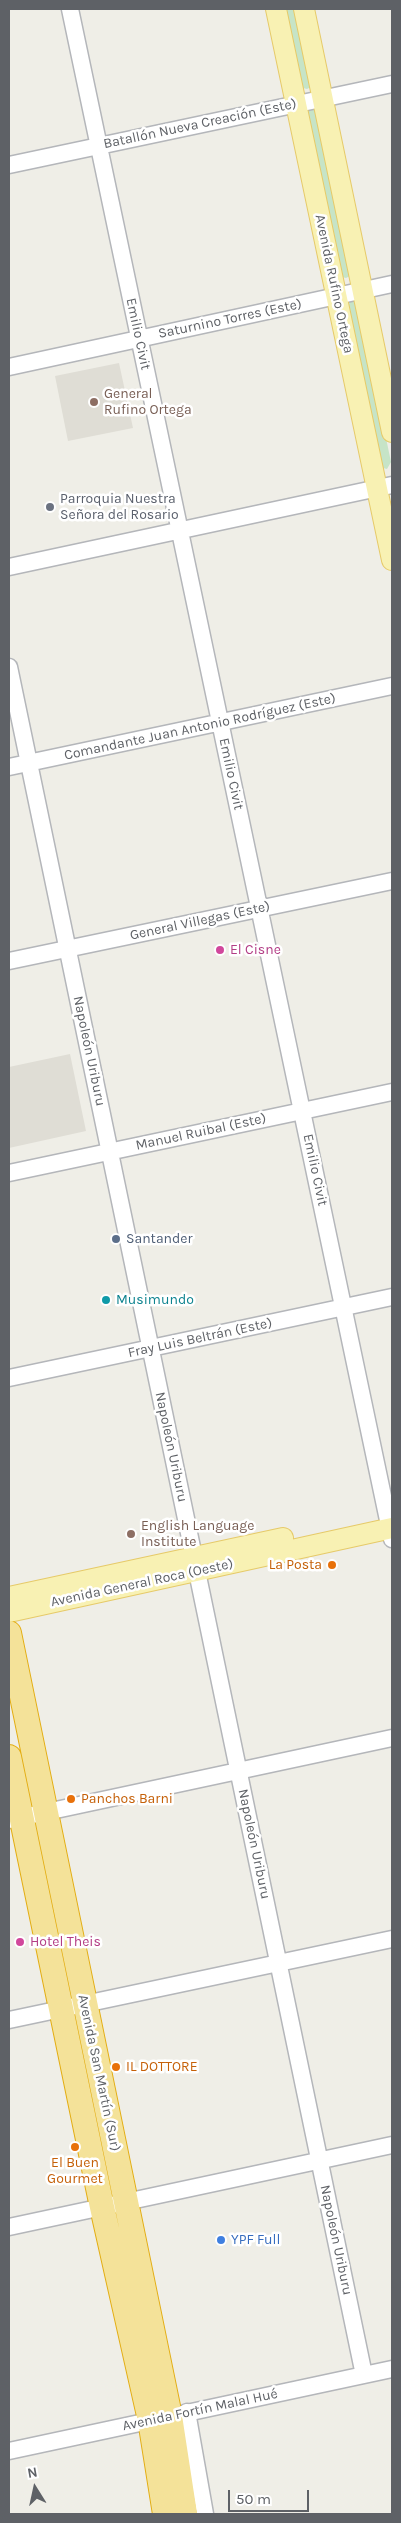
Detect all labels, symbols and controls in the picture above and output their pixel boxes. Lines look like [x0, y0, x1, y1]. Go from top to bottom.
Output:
street label: Batallón Nueva Creación (Este) [102, 95, 298, 153]
street label: Avenida Rufino Ortega [311, 213, 357, 355]
street label: Emilio Civit [122, 296, 154, 372]
street label: Saturnino Torres (Este) [157, 296, 303, 342]
place label: General Rufino Ortega [104, 386, 192, 418]
marker: General Rufino Ortega [88, 396, 100, 408]
place label: Parroquia Nuestra Señora del Rosario [60, 491, 179, 524]
marker: Parroquia Nuestra Señora del Rosario [44, 501, 56, 513]
street label: Comandante Juan Antonio Rodríguez (Este) [63, 690, 337, 764]
street label: Emilio Civit [215, 736, 247, 812]
street label: General Villegas (Este) [128, 898, 272, 944]
place label: El Cisne [230, 942, 281, 958]
marker: El Cisne [214, 944, 226, 956]
street label: Napoleón Uriburu [69, 994, 109, 1108]
street label: Manuel Ruibal (Este) [134, 1110, 268, 1154]
street label: Emilio Civit [299, 1132, 331, 1208]
place label: Santander [126, 1231, 193, 1247]
marker: Santander [110, 1233, 122, 1245]
place label: Musimundo [116, 1292, 194, 1308]
marker: Musimundo [100, 1294, 112, 1306]
street label: Fray Luis Beltrán (Este) [126, 1314, 274, 1362]
street label: Napoleón Uriburu [151, 1390, 191, 1504]
place label: English Language Institute [141, 1518, 254, 1550]
marker: English Language Institute [125, 1528, 137, 1540]
street label: Avenida General Roca (Oeste) [49, 1555, 235, 1611]
place label: La Posta [269, 1557, 322, 1573]
marker: La Posta [326, 1559, 338, 1571]
street label: Napoleón Uriburu [234, 1787, 274, 1901]
place label: Panchos Barni [81, 1791, 173, 1807]
marker: Panchos Barni [65, 1793, 77, 1805]
place label: Hotel Theis [30, 1934, 101, 1950]
marker: Hotel Theis [14, 1936, 26, 1948]
street label: Avenida San Martín (Sur) [74, 1993, 124, 2153]
place label: IL DOTTORE [126, 2059, 198, 2075]
marker: IL DOTTORE [110, 2061, 122, 2073]
marker: El Buen Gourmet [69, 2141, 81, 2153]
place label: El Buen Gourmet [47, 2155, 103, 2188]
street label: Napoleón Uriburu [316, 2183, 356, 2297]
place label: YPF Full [231, 2232, 280, 2248]
marker: YPF Full [215, 2234, 227, 2246]
street label: Avenida Fortín Malal Hué [121, 2385, 279, 2435]
north arrow [10, 2463, 60, 2513]
text: N [26, 2463, 39, 2482]
scale bar [231, 2480, 312, 2512]
text: 50 m [236, 2490, 271, 2508]

